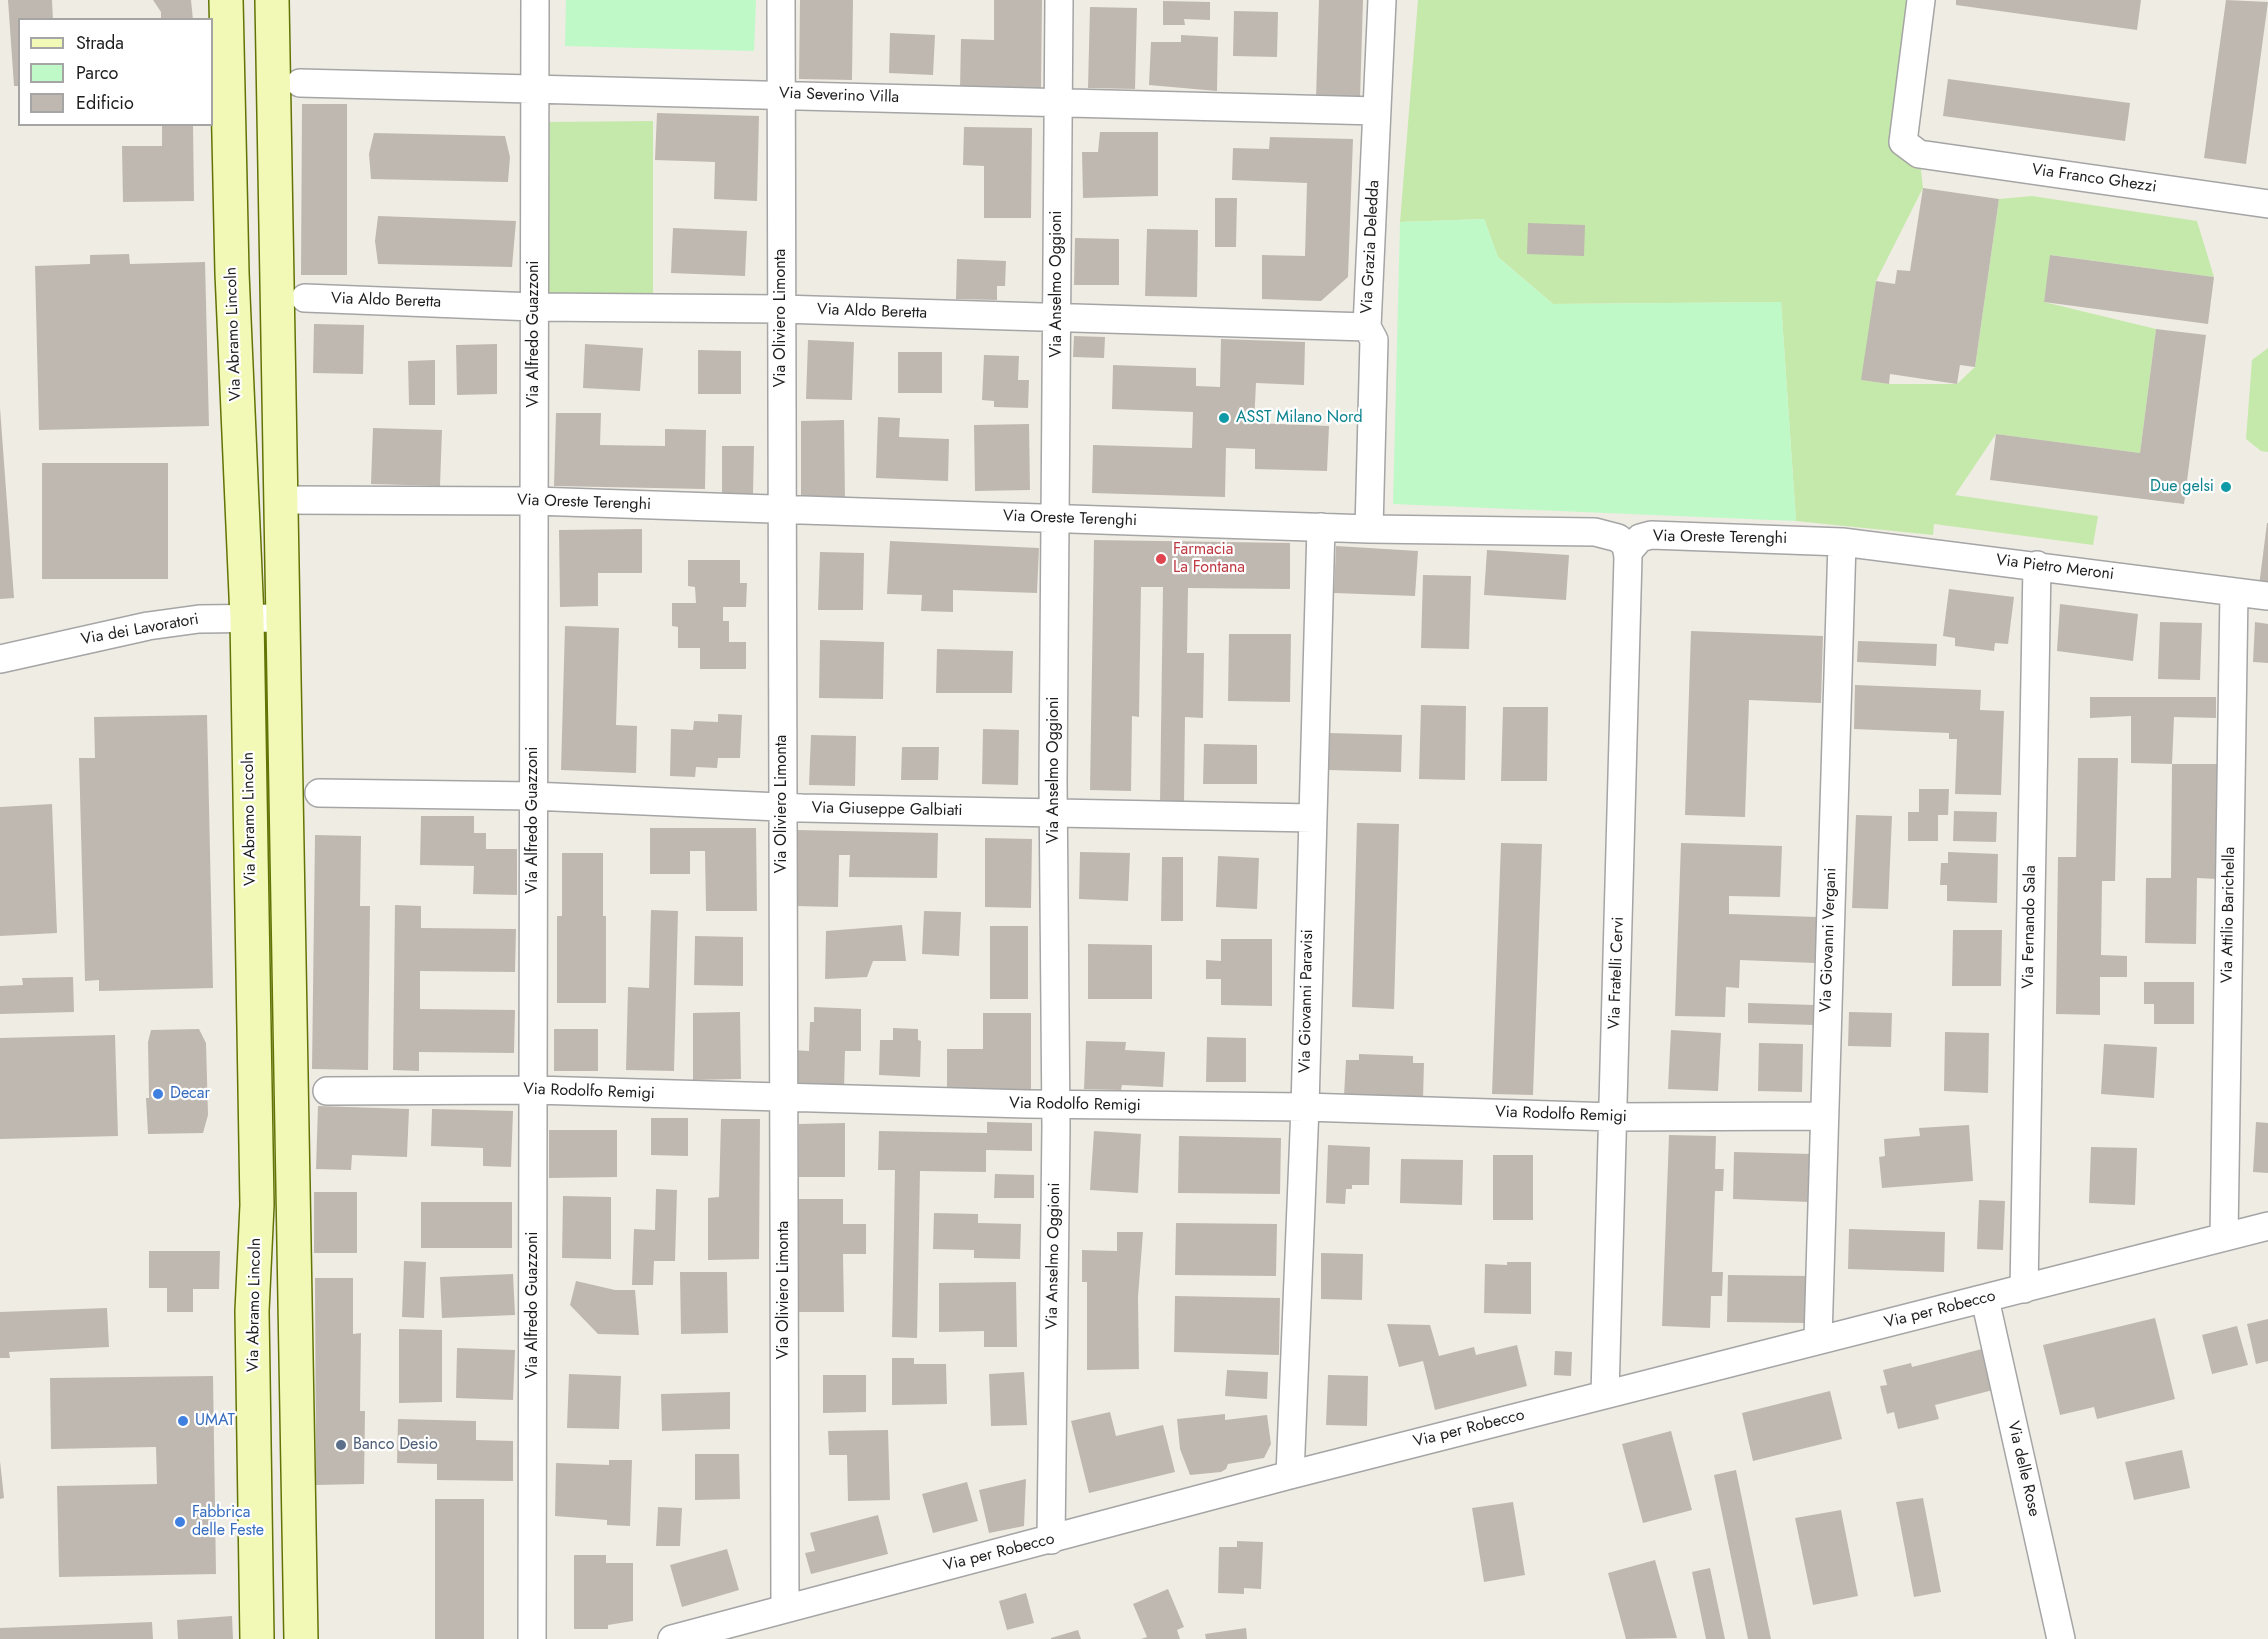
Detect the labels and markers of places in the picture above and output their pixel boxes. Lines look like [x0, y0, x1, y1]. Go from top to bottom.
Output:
place label: ASST Milano Nord [1236, 408, 1363, 428]
marker: ASST Milano Nord [1217, 411, 1231, 425]
place label: Due gelsi [2150, 477, 2214, 497]
marker: Due gelsi [2219, 480, 2233, 494]
place label: Farmacia La Fontana [1173, 540, 1245, 578]
marker: Farmacia La Fontana [1154, 552, 1168, 566]
place label: Decar [170, 1084, 210, 1104]
marker: Decar [151, 1087, 165, 1101]
place label: UMAT [195, 1411, 235, 1431]
marker: UMAT [176, 1414, 190, 1428]
place label: Banco Desio [353, 1435, 438, 1455]
marker: Banco Desio [334, 1438, 348, 1452]
place label: Fabbrica delle Feste [192, 1503, 264, 1541]
marker: Fabbrica delle Feste [173, 1515, 187, 1529]

